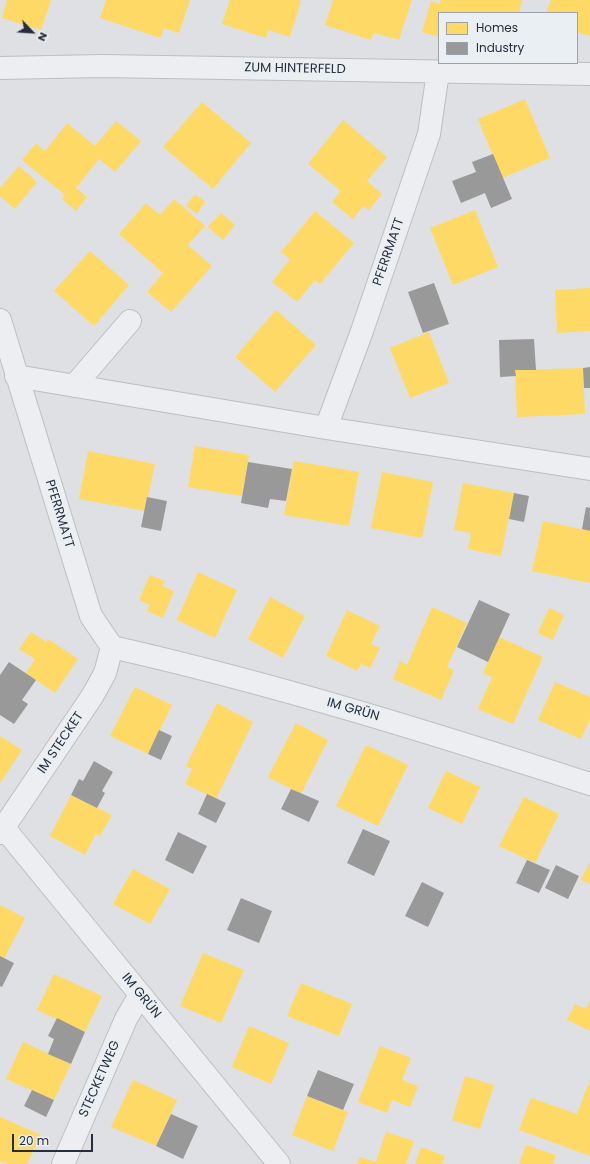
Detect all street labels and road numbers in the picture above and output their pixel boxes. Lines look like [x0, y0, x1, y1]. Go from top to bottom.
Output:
street label: ZUM HINTERFELD [244, 60, 346, 78]
street label: PFERRMATT [370, 216, 408, 288]
street label: PFERRMATT [41, 478, 77, 550]
street label: IM GRÜN [325, 695, 381, 725]
street label: IM STECKET [35, 709, 87, 777]
street label: IM GRÜN [118, 970, 164, 1022]
street label: STECKETWEG [76, 1038, 124, 1120]

